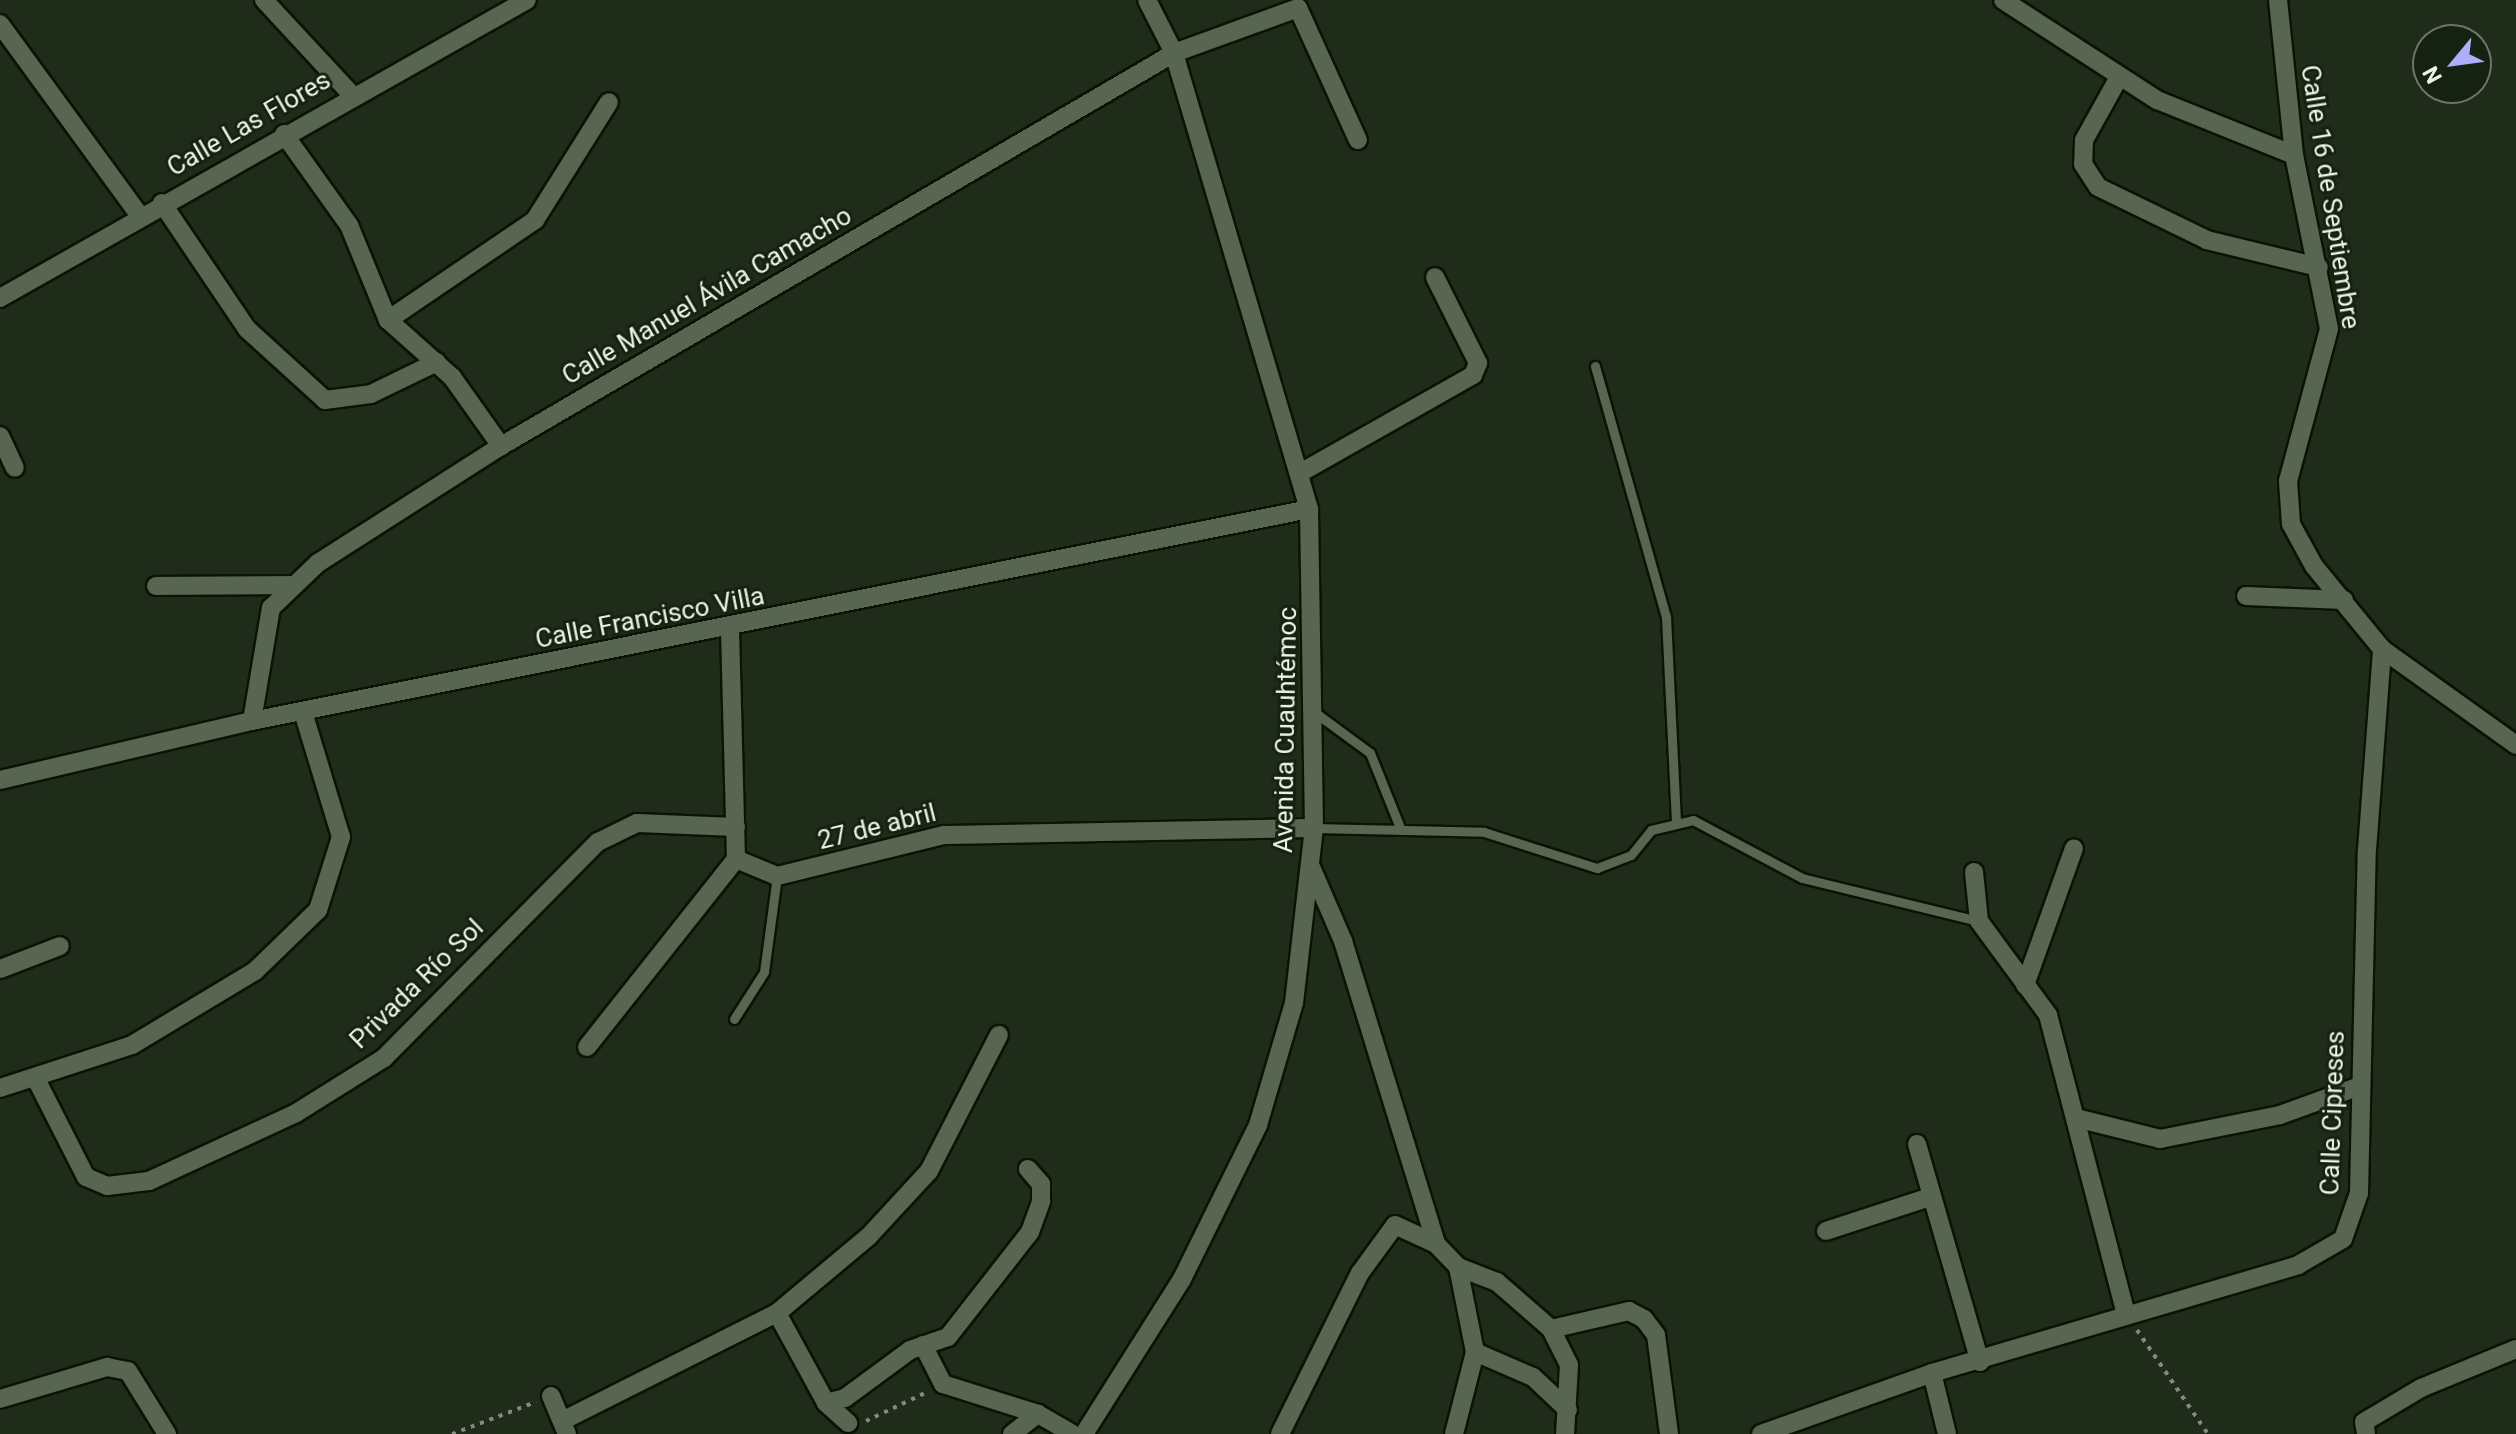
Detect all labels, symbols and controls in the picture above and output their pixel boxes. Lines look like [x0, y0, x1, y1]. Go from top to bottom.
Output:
north arrow [2412, 24, 2492, 104]
text: N [2418, 62, 2447, 88]
street label: Calle 16 de Septiembre [2294, 63, 2366, 331]
street label: Calle Las Flores [162, 65, 336, 183]
street label: Calle Manuel Ávila Camacho [557, 200, 857, 392]
street label: Calle Francisco Villa [533, 580, 767, 656]
street label: Avenida Cuauhtémoc [1268, 607, 1304, 853]
street label: 27 de abril [815, 797, 939, 857]
street label: Privada Río Sol [344, 912, 490, 1056]
street label: Calle Cipreses [2315, 1030, 2351, 1196]

